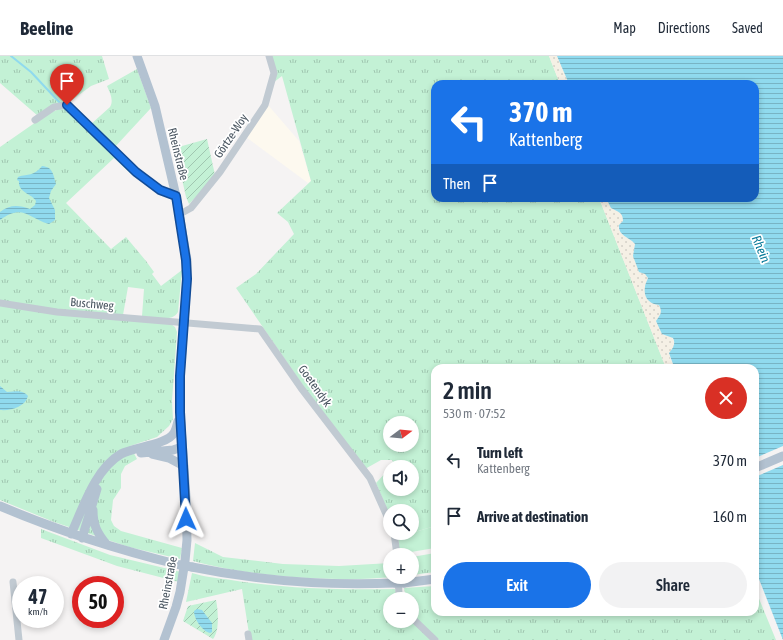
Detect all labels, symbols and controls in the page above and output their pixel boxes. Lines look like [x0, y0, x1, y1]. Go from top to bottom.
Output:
text: Beeline [20, 17, 73, 39]
text: Map [613, 20, 636, 36]
text: Directions [658, 20, 710, 36]
text: Saved [732, 20, 763, 36]
pin [50, 64, 84, 105]
icon: arrive [56, 70, 78, 92]
icon: left [443, 96, 495, 148]
text: 370 m [509, 96, 572, 128]
street label: Görtze-Woy [211, 111, 251, 161]
street label: Rheinstraße [165, 126, 191, 182]
text: Kattenberg [509, 129, 582, 150]
icon: arrive [479, 172, 501, 194]
text: Then [443, 175, 471, 192]
water label: Rhein [749, 233, 774, 265]
street label: Buschweg [70, 295, 115, 313]
street label: Goetendyk [295, 362, 335, 410]
text: 2 min [443, 377, 492, 404]
button: close [705, 377, 747, 419]
text: 530 m · 07:52 [443, 406, 506, 421]
north arrow [383, 416, 419, 452]
map controls [383, 416, 419, 628]
text: Turn left [477, 444, 523, 461]
icon: left [443, 449, 465, 471]
text: 370 m [713, 452, 747, 469]
button: sound [383, 460, 419, 496]
text: Kattenberg [477, 461, 530, 476]
position arrow [165, 498, 207, 540]
button: search [383, 504, 419, 540]
icon: arrive [443, 505, 465, 527]
text: Arrive at destination [477, 508, 588, 525]
text: 160 m [713, 508, 747, 525]
button: + [383, 548, 419, 584]
street label: Rheinstraße [156, 555, 180, 611]
button: Exit [443, 562, 591, 608]
button: Share [599, 562, 747, 608]
speed limit sign: 50 [72, 576, 124, 628]
text: 47 [29, 585, 47, 608]
button: − [383, 592, 419, 628]
text: km/h [28, 606, 48, 617]

